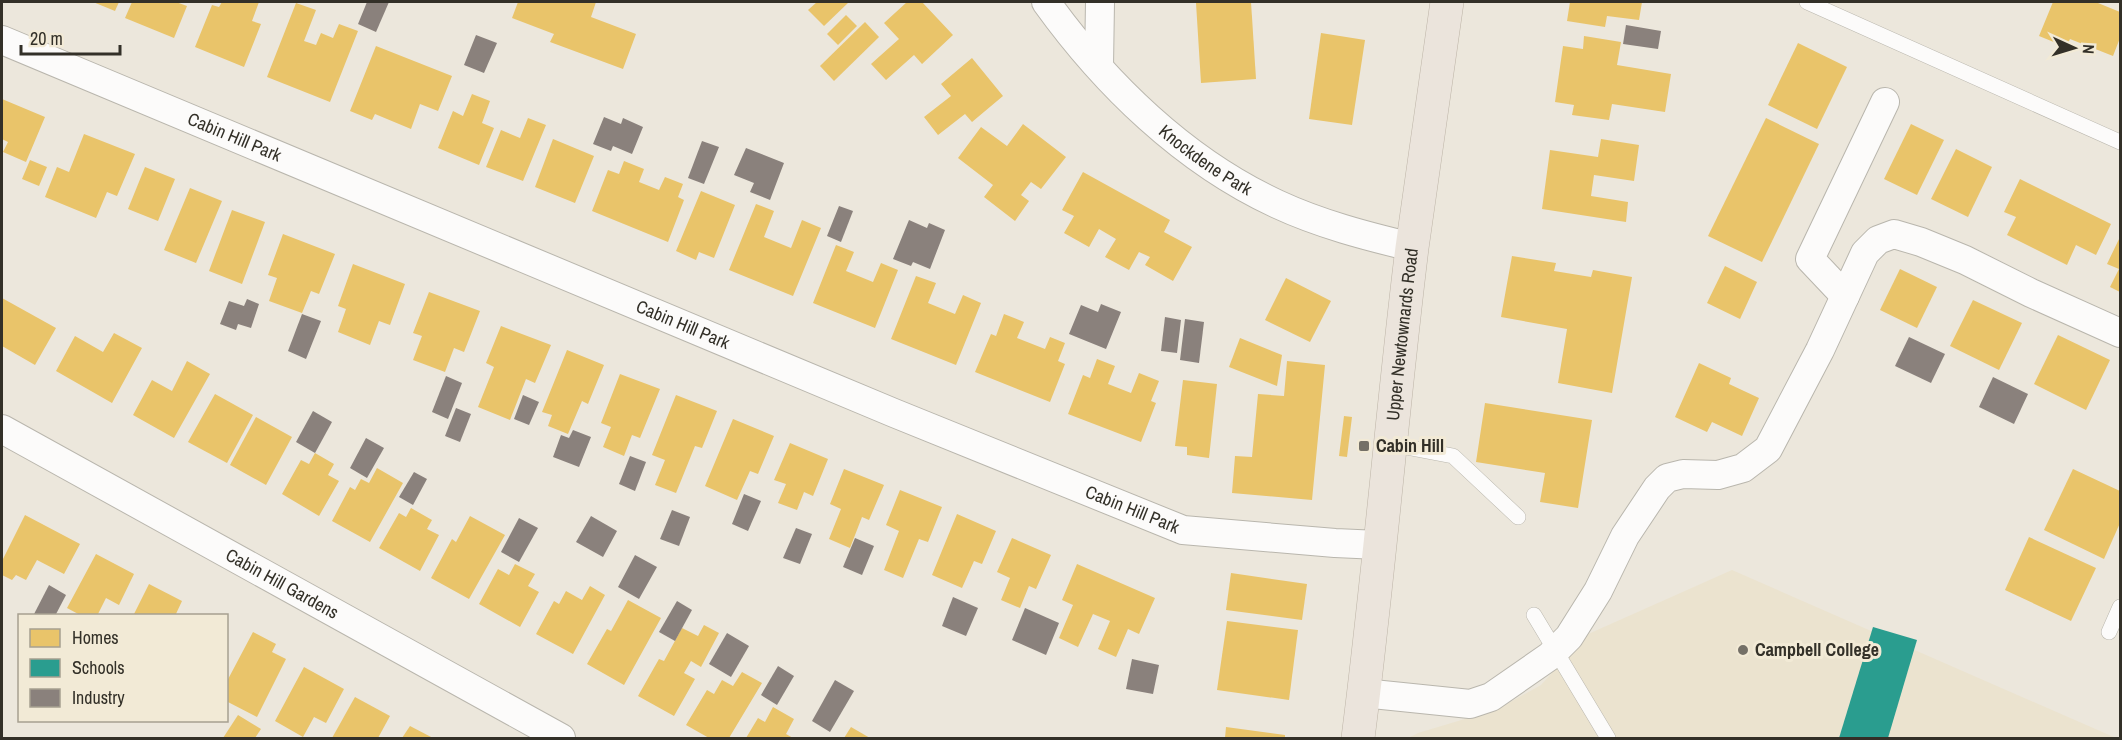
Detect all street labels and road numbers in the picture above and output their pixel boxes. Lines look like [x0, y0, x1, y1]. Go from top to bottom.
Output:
street label: Cabin Hill Park [184, 106, 286, 168]
street label: Knockdene Park [1154, 119, 1257, 201]
street label: Upper Newtownards Road [1380, 247, 1424, 422]
street label: Cabin Hill Park [632, 294, 734, 355]
street label: Cabin Hill Park [1082, 479, 1184, 539]
street label: Cabin Hill Gardens [221, 542, 343, 625]

